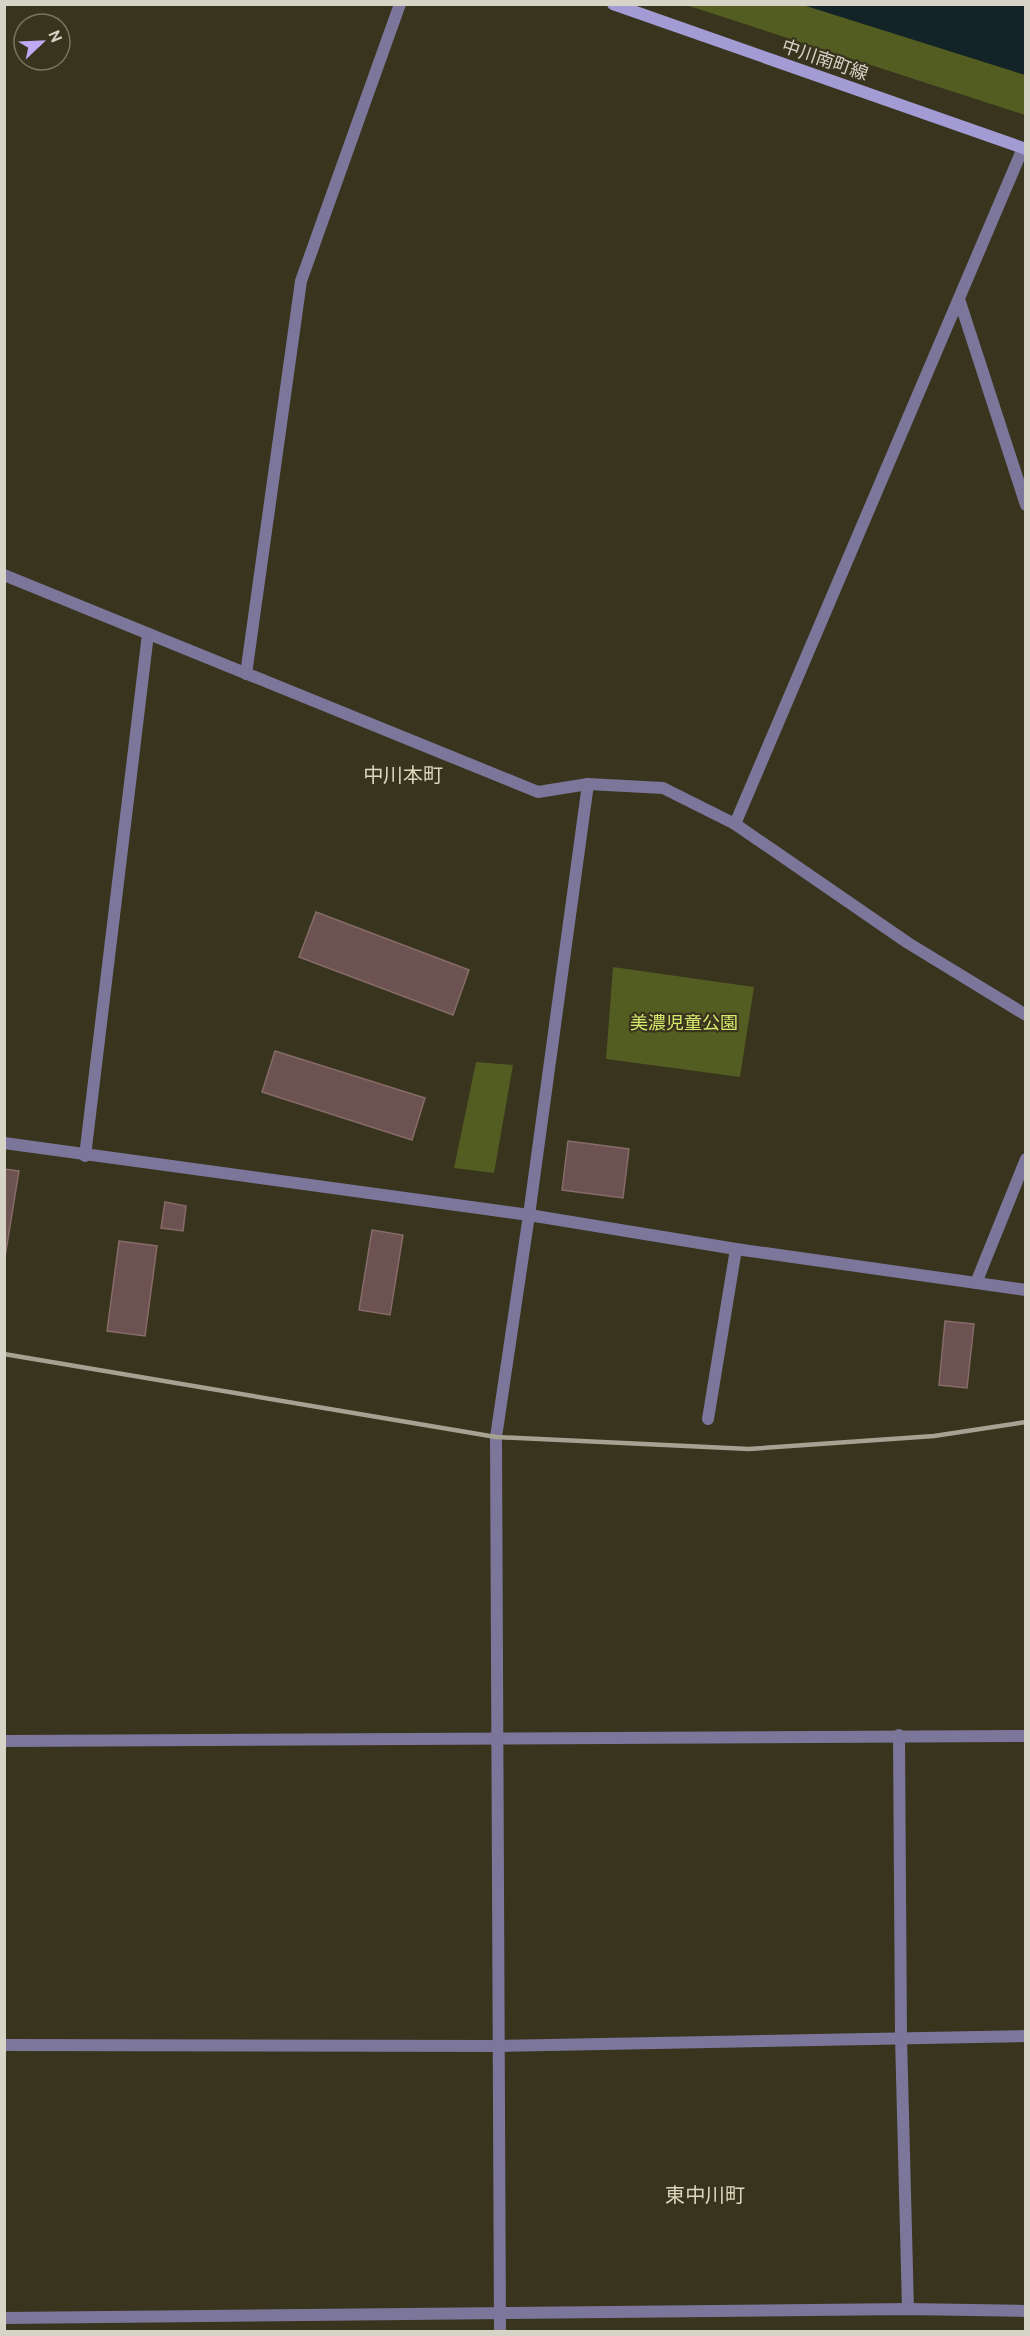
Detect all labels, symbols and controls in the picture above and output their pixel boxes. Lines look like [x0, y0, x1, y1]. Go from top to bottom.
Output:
north arrow [12, 12, 72, 72]
text: N [44, 27, 66, 45]
street label: 中川南町線 [779, 35, 871, 85]
district label: 中川本町 [363, 763, 443, 787]
park label: 美濃児童公園 [630, 1012, 738, 1034]
district label: 東中川町 [665, 2183, 745, 2207]

